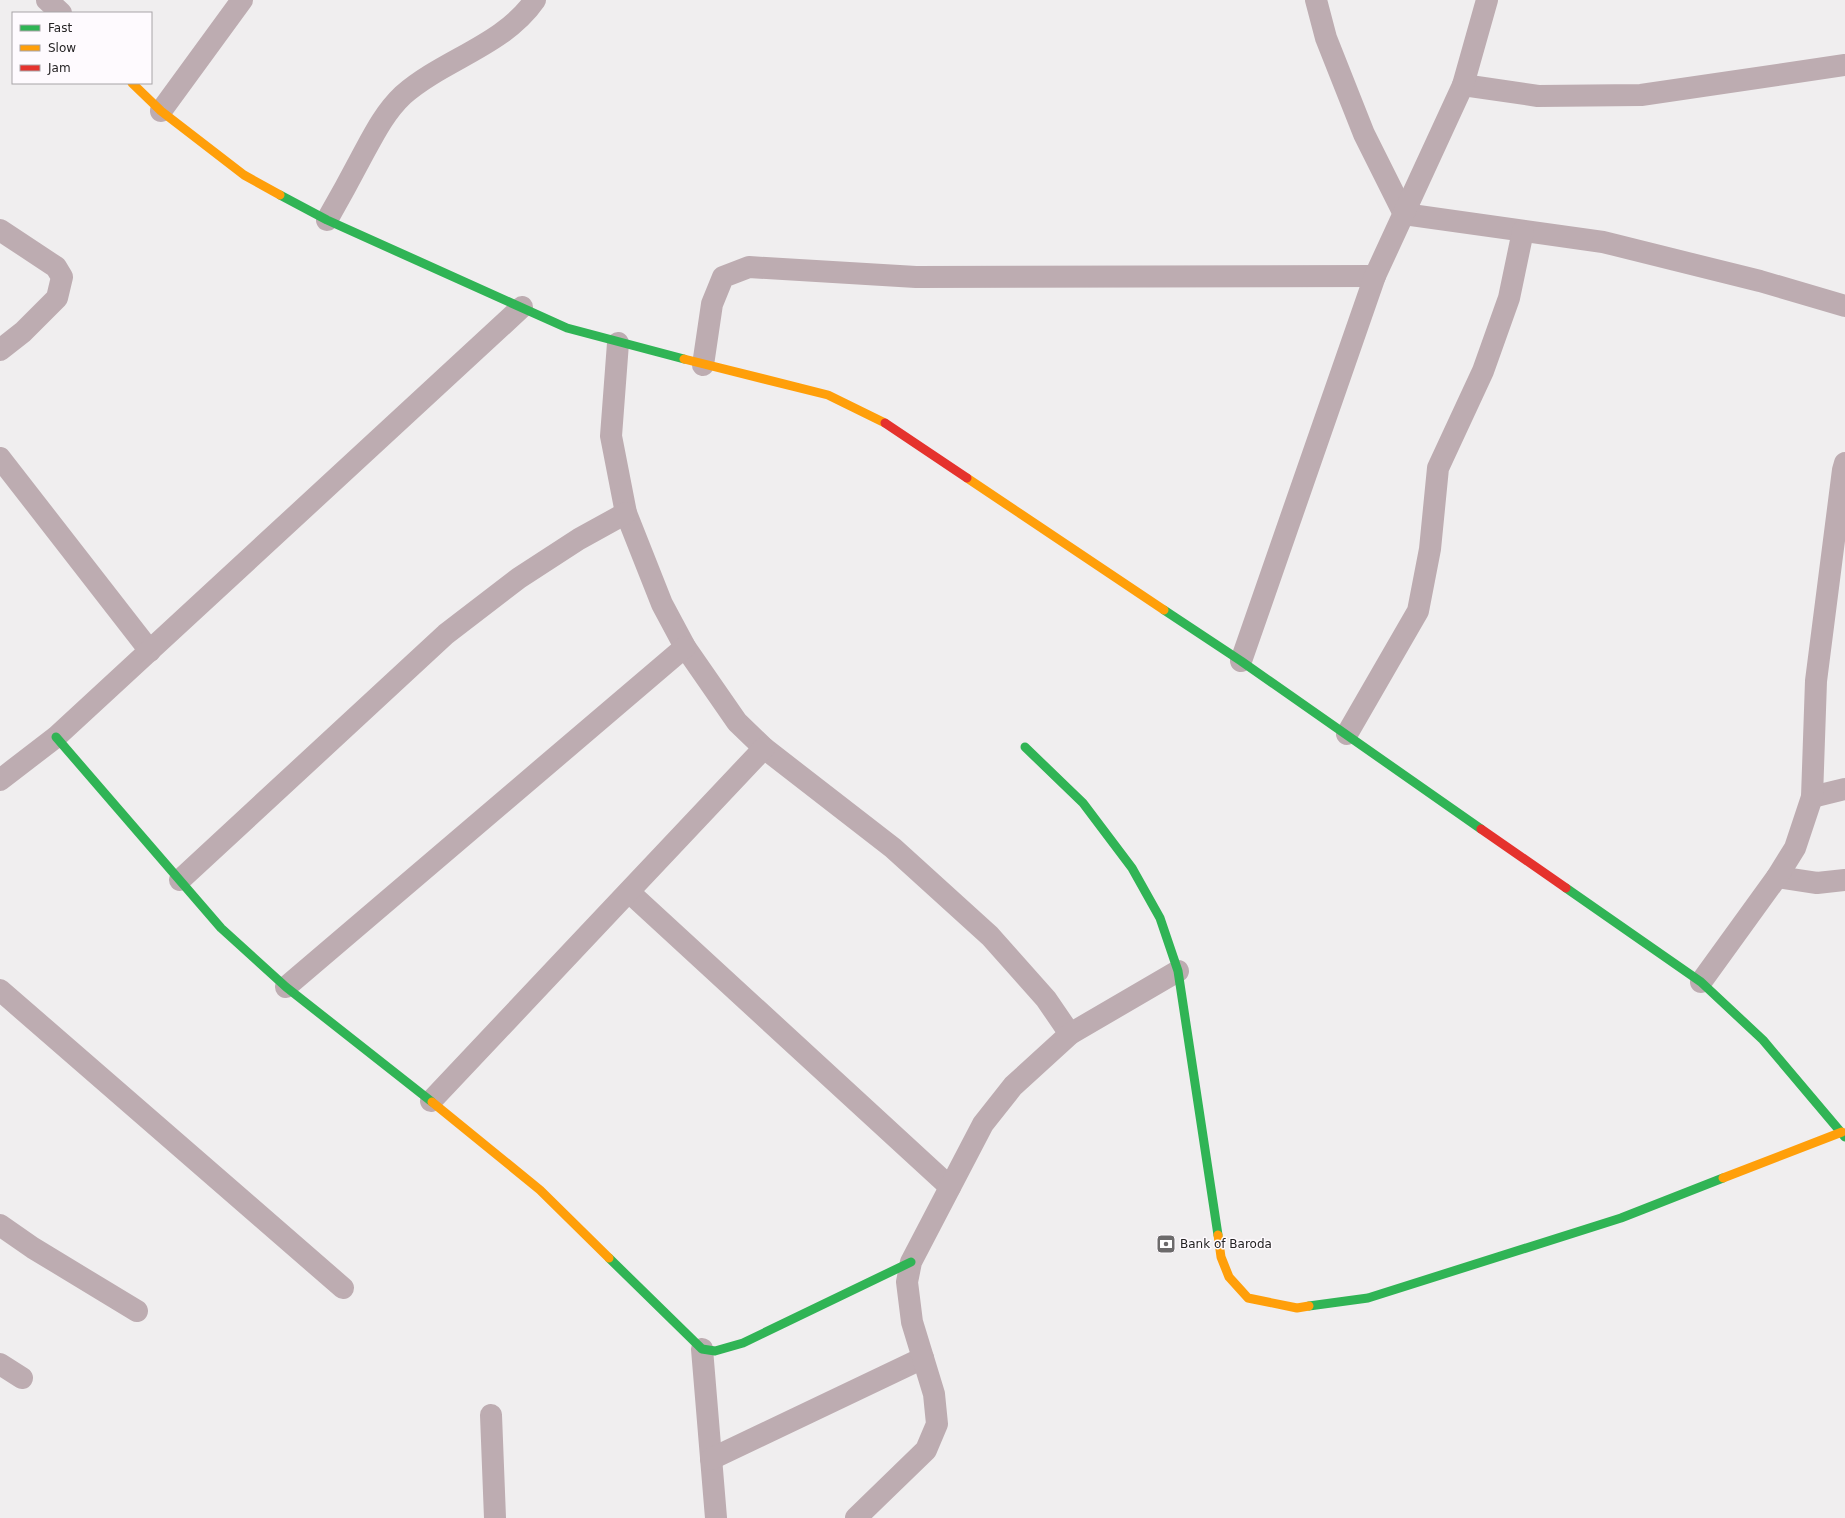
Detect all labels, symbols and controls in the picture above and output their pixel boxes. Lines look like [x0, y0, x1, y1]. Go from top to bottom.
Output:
legend [12, 12, 152, 84]
text: Fast [48, 21, 72, 35]
text: Slow [48, 41, 76, 55]
text: Jam [47, 61, 71, 75]
bank icon: Bank of Baroda [1155, 1233, 1177, 1255]
place label: Bank of Baroda [1180, 1237, 1272, 1251]

